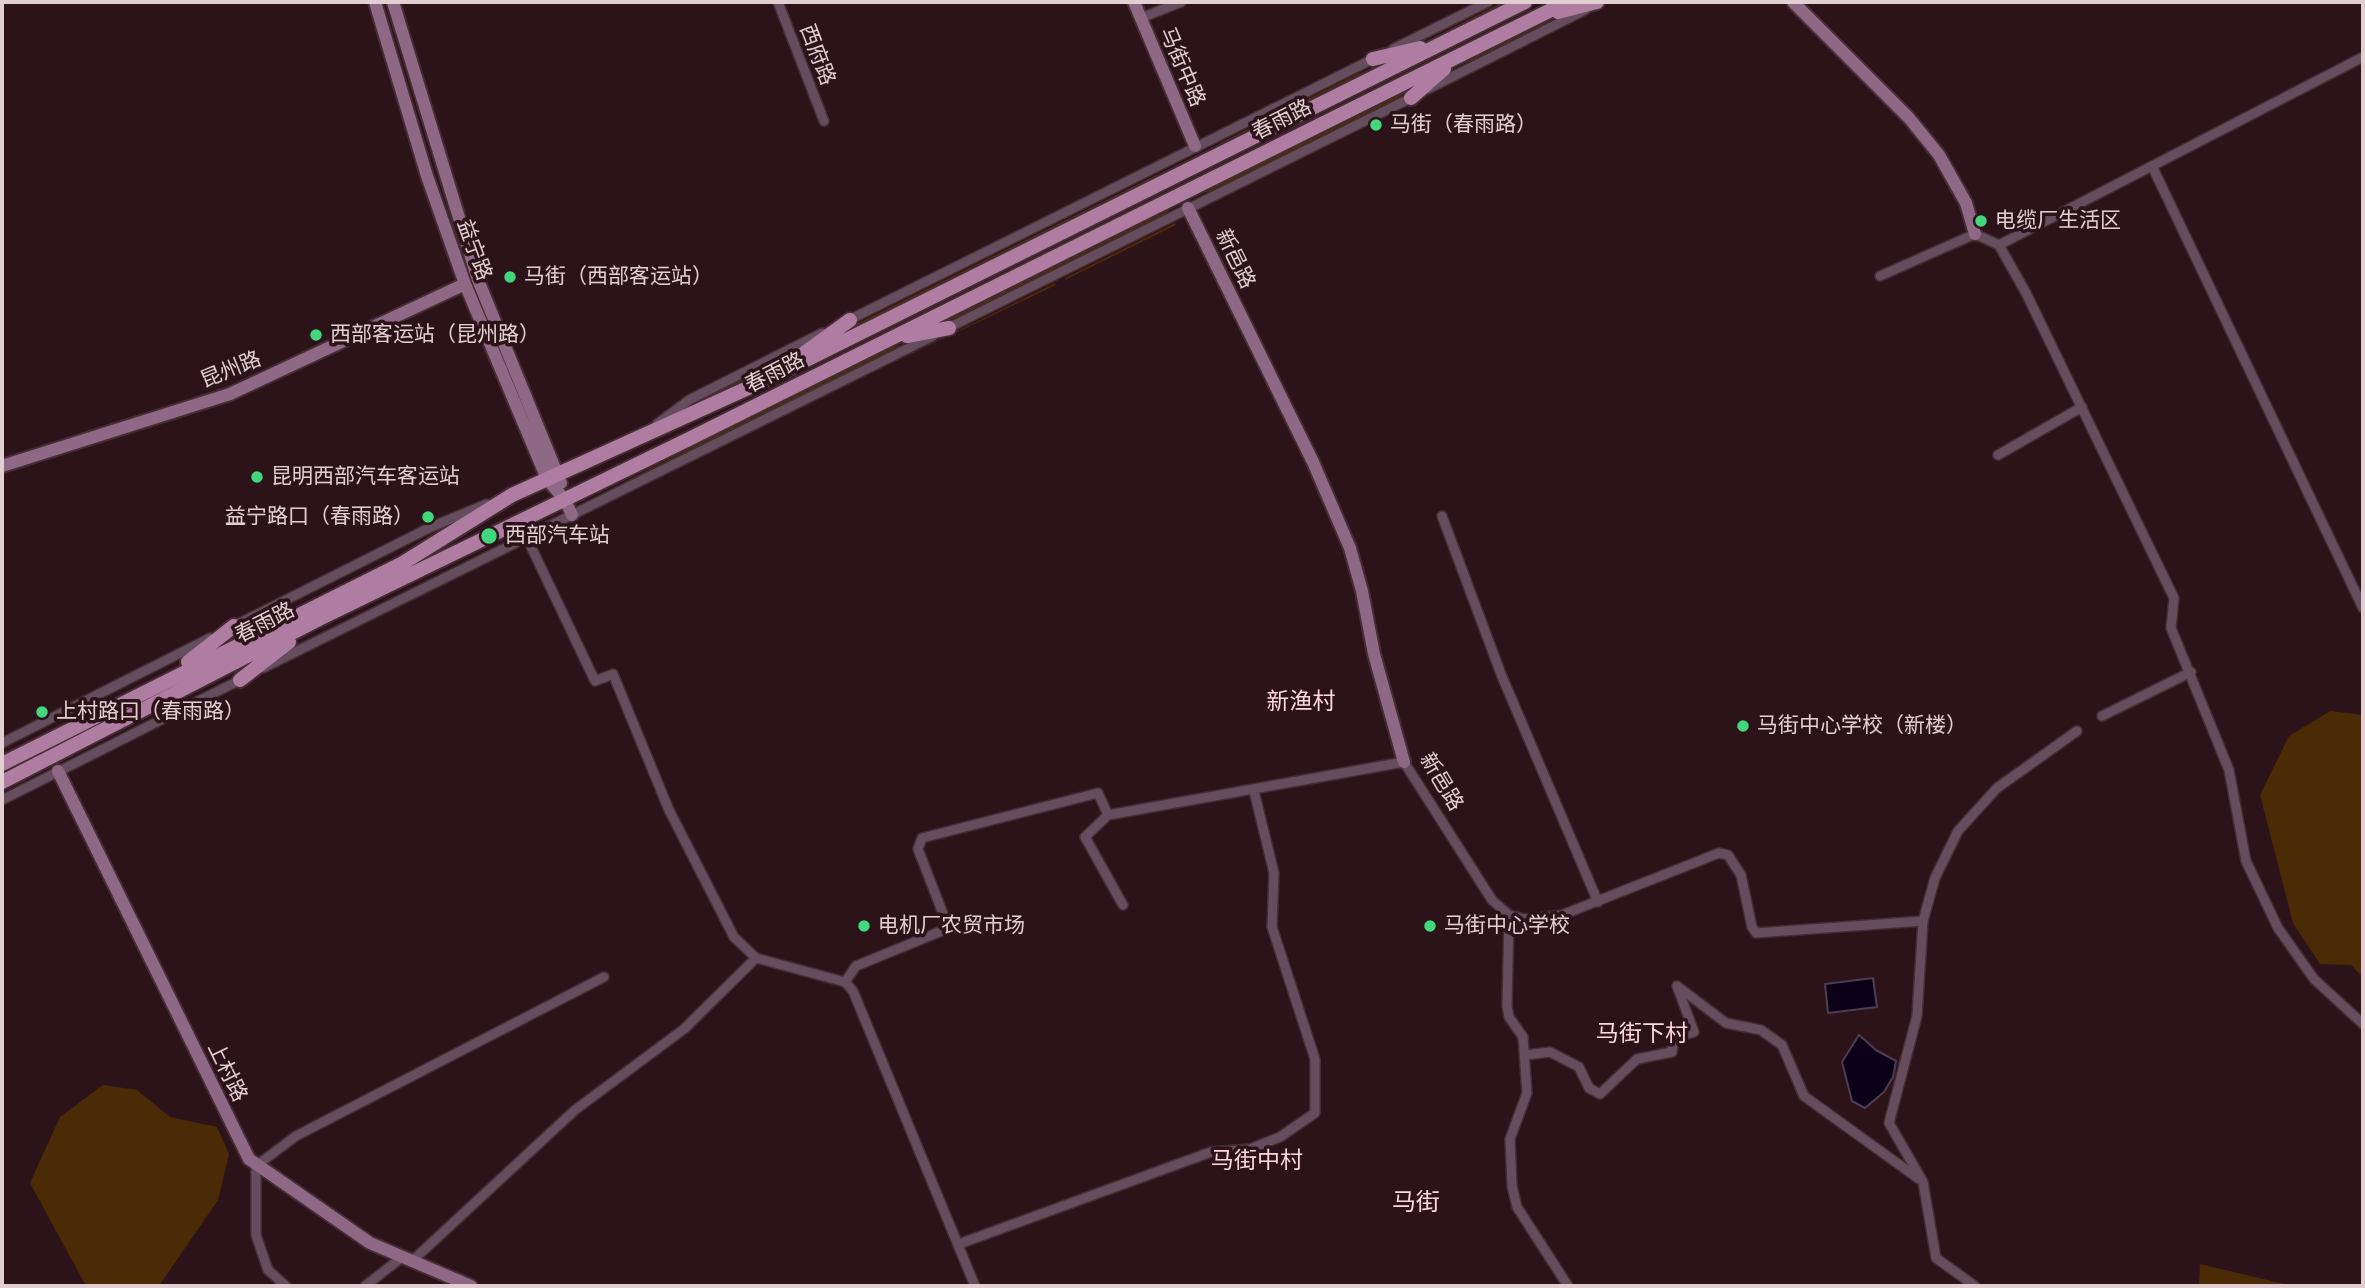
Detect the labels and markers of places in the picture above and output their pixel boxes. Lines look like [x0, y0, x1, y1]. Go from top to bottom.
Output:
place label: 马街（春雨路） [1390, 112, 1537, 138]
marker: 马街（春雨路） [1368, 117, 1384, 133]
place label: 电缆厂生活区 [1995, 208, 2121, 234]
marker: 电缆厂生活区 [1973, 213, 1989, 229]
place label: 马街（西部客运站） [524, 264, 713, 290]
marker: 马街（西部客运站） [502, 269, 518, 285]
place label: 西部客运站（昆州路） [330, 322, 540, 348]
marker: 西部客运站（昆州路） [308, 327, 324, 343]
place label: 昆明西部汽车客运站 [271, 464, 460, 490]
marker: 昆明西部汽车客运站 [249, 469, 265, 485]
place label: 益宁路口（春雨路） [225, 504, 414, 530]
marker: 益宁路口（春雨路） [420, 509, 436, 525]
place label: 西部汽车站 [505, 523, 610, 549]
marker: 西部汽车站 [479, 526, 499, 546]
place label: 上村路口（春雨路） [56, 699, 245, 725]
marker: 上村路口（春雨路） [34, 704, 50, 720]
place label: 马街中心学校（新楼） [1757, 713, 1967, 739]
marker: 马街中心学校（新楼） [1735, 718, 1751, 734]
place label: 电机厂农贸市场 [878, 913, 1025, 939]
place label: 马街中心学校 [1444, 913, 1570, 939]
marker: 电机厂农贸市场 [856, 918, 872, 934]
marker: 马街中心学校 [1422, 918, 1438, 934]

